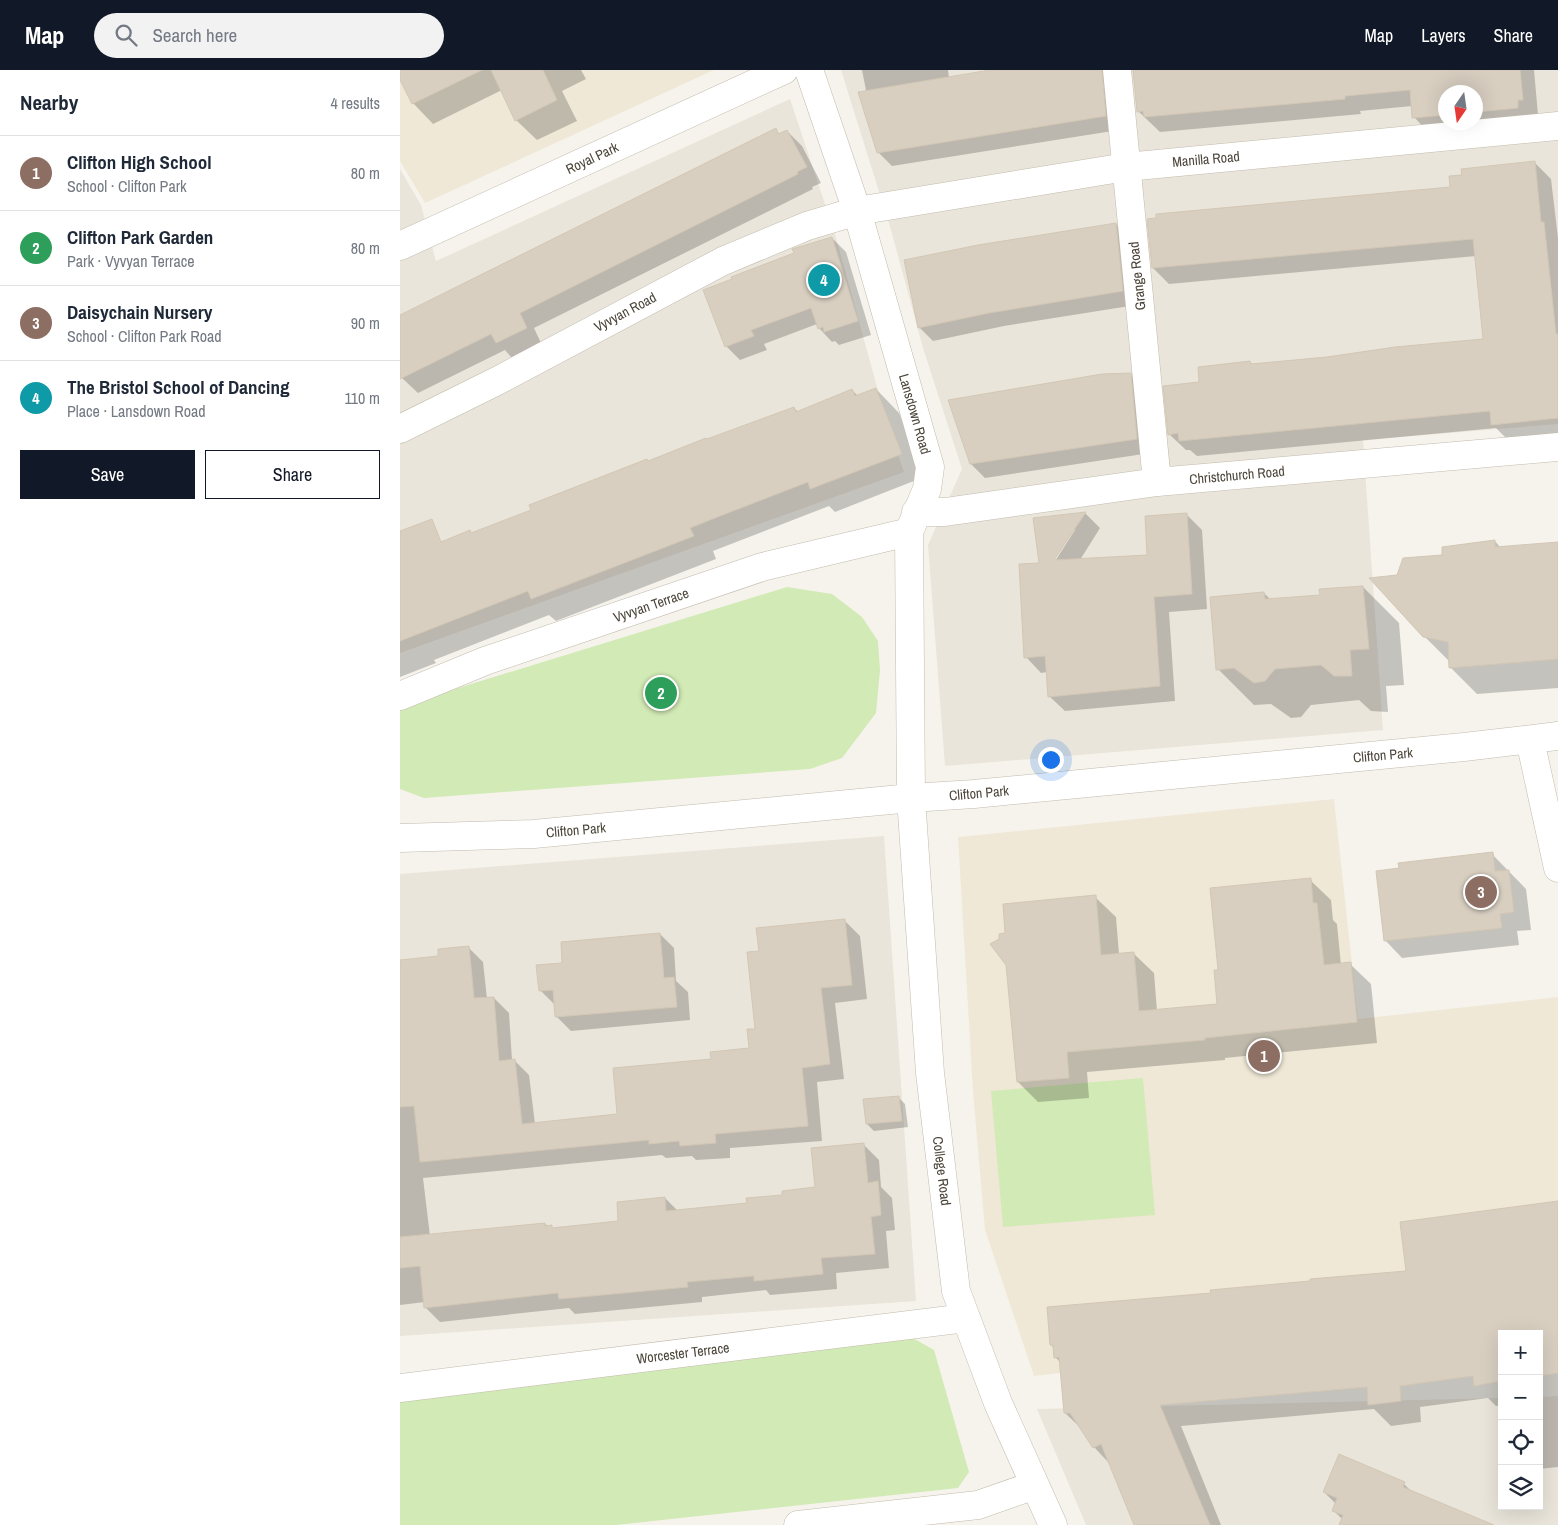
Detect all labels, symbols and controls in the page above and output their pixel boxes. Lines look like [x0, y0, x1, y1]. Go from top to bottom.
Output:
search box [94, 13, 444, 58]
text: Map [25, 19, 64, 51]
icon: search [112, 21, 140, 49]
text: Search here [152, 22, 237, 48]
text: Map [1365, 23, 1393, 48]
text: Layers [1421, 23, 1466, 48]
text: Share [1494, 23, 1533, 48]
north arrow [1438, 85, 1483, 130]
text: Nearby [20, 88, 78, 117]
text: 4 results [330, 92, 380, 114]
street label: Royal Park [563, 138, 621, 178]
street label: Manilla Road [1172, 147, 1240, 171]
text: Clifton High School [67, 149, 212, 175]
text: 1 [32, 162, 40, 184]
text: 80 m [351, 162, 380, 184]
text: School · Clifton Park [67, 175, 187, 197]
text: Clifton Park Garden [67, 224, 213, 250]
text: 2 [32, 237, 40, 259]
text: 80 m [351, 237, 380, 259]
street label: Grange Road [1124, 241, 1150, 311]
text: Park · Vyvyan Terrace [67, 250, 195, 272]
pin: 4 [808, 261, 840, 299]
street label: Vyvyan Road [591, 288, 659, 336]
text: Daisychain Nursery [67, 299, 212, 325]
text: 3 [32, 312, 40, 334]
text: 90 m [351, 312, 380, 334]
text: School · Clifton Park Road [67, 325, 222, 347]
street label: Lansdown Road [895, 372, 935, 456]
text: The Bristol School of Dancing [67, 374, 290, 400]
text: 4 [32, 387, 40, 409]
text: 110 m [344, 387, 380, 409]
text: Place · Lansdown Road [67, 400, 206, 422]
button: Save [20, 450, 195, 499]
button: Share [205, 450, 380, 499]
street label: Christchurch Road [1189, 462, 1285, 488]
street label: Vyvyan Terrace [611, 584, 691, 626]
pin: 2 [645, 674, 677, 712]
street label: Clifton Park [1352, 743, 1414, 767]
your location [1038, 747, 1064, 773]
street label: Clifton Park [948, 781, 1010, 805]
street label: Clifton Park [545, 818, 607, 842]
pin: 3 [1465, 873, 1497, 911]
pin: 1 [1248, 1037, 1280, 1075]
street label: College Road [929, 1135, 955, 1207]
map controls [1498, 1330, 1543, 1510]
button: + [1498, 1330, 1543, 1375]
street label: Worcester Terrace [636, 1338, 730, 1368]
button: − [1498, 1375, 1543, 1420]
button: locate [1498, 1420, 1543, 1465]
button: layers [1498, 1465, 1543, 1510]

